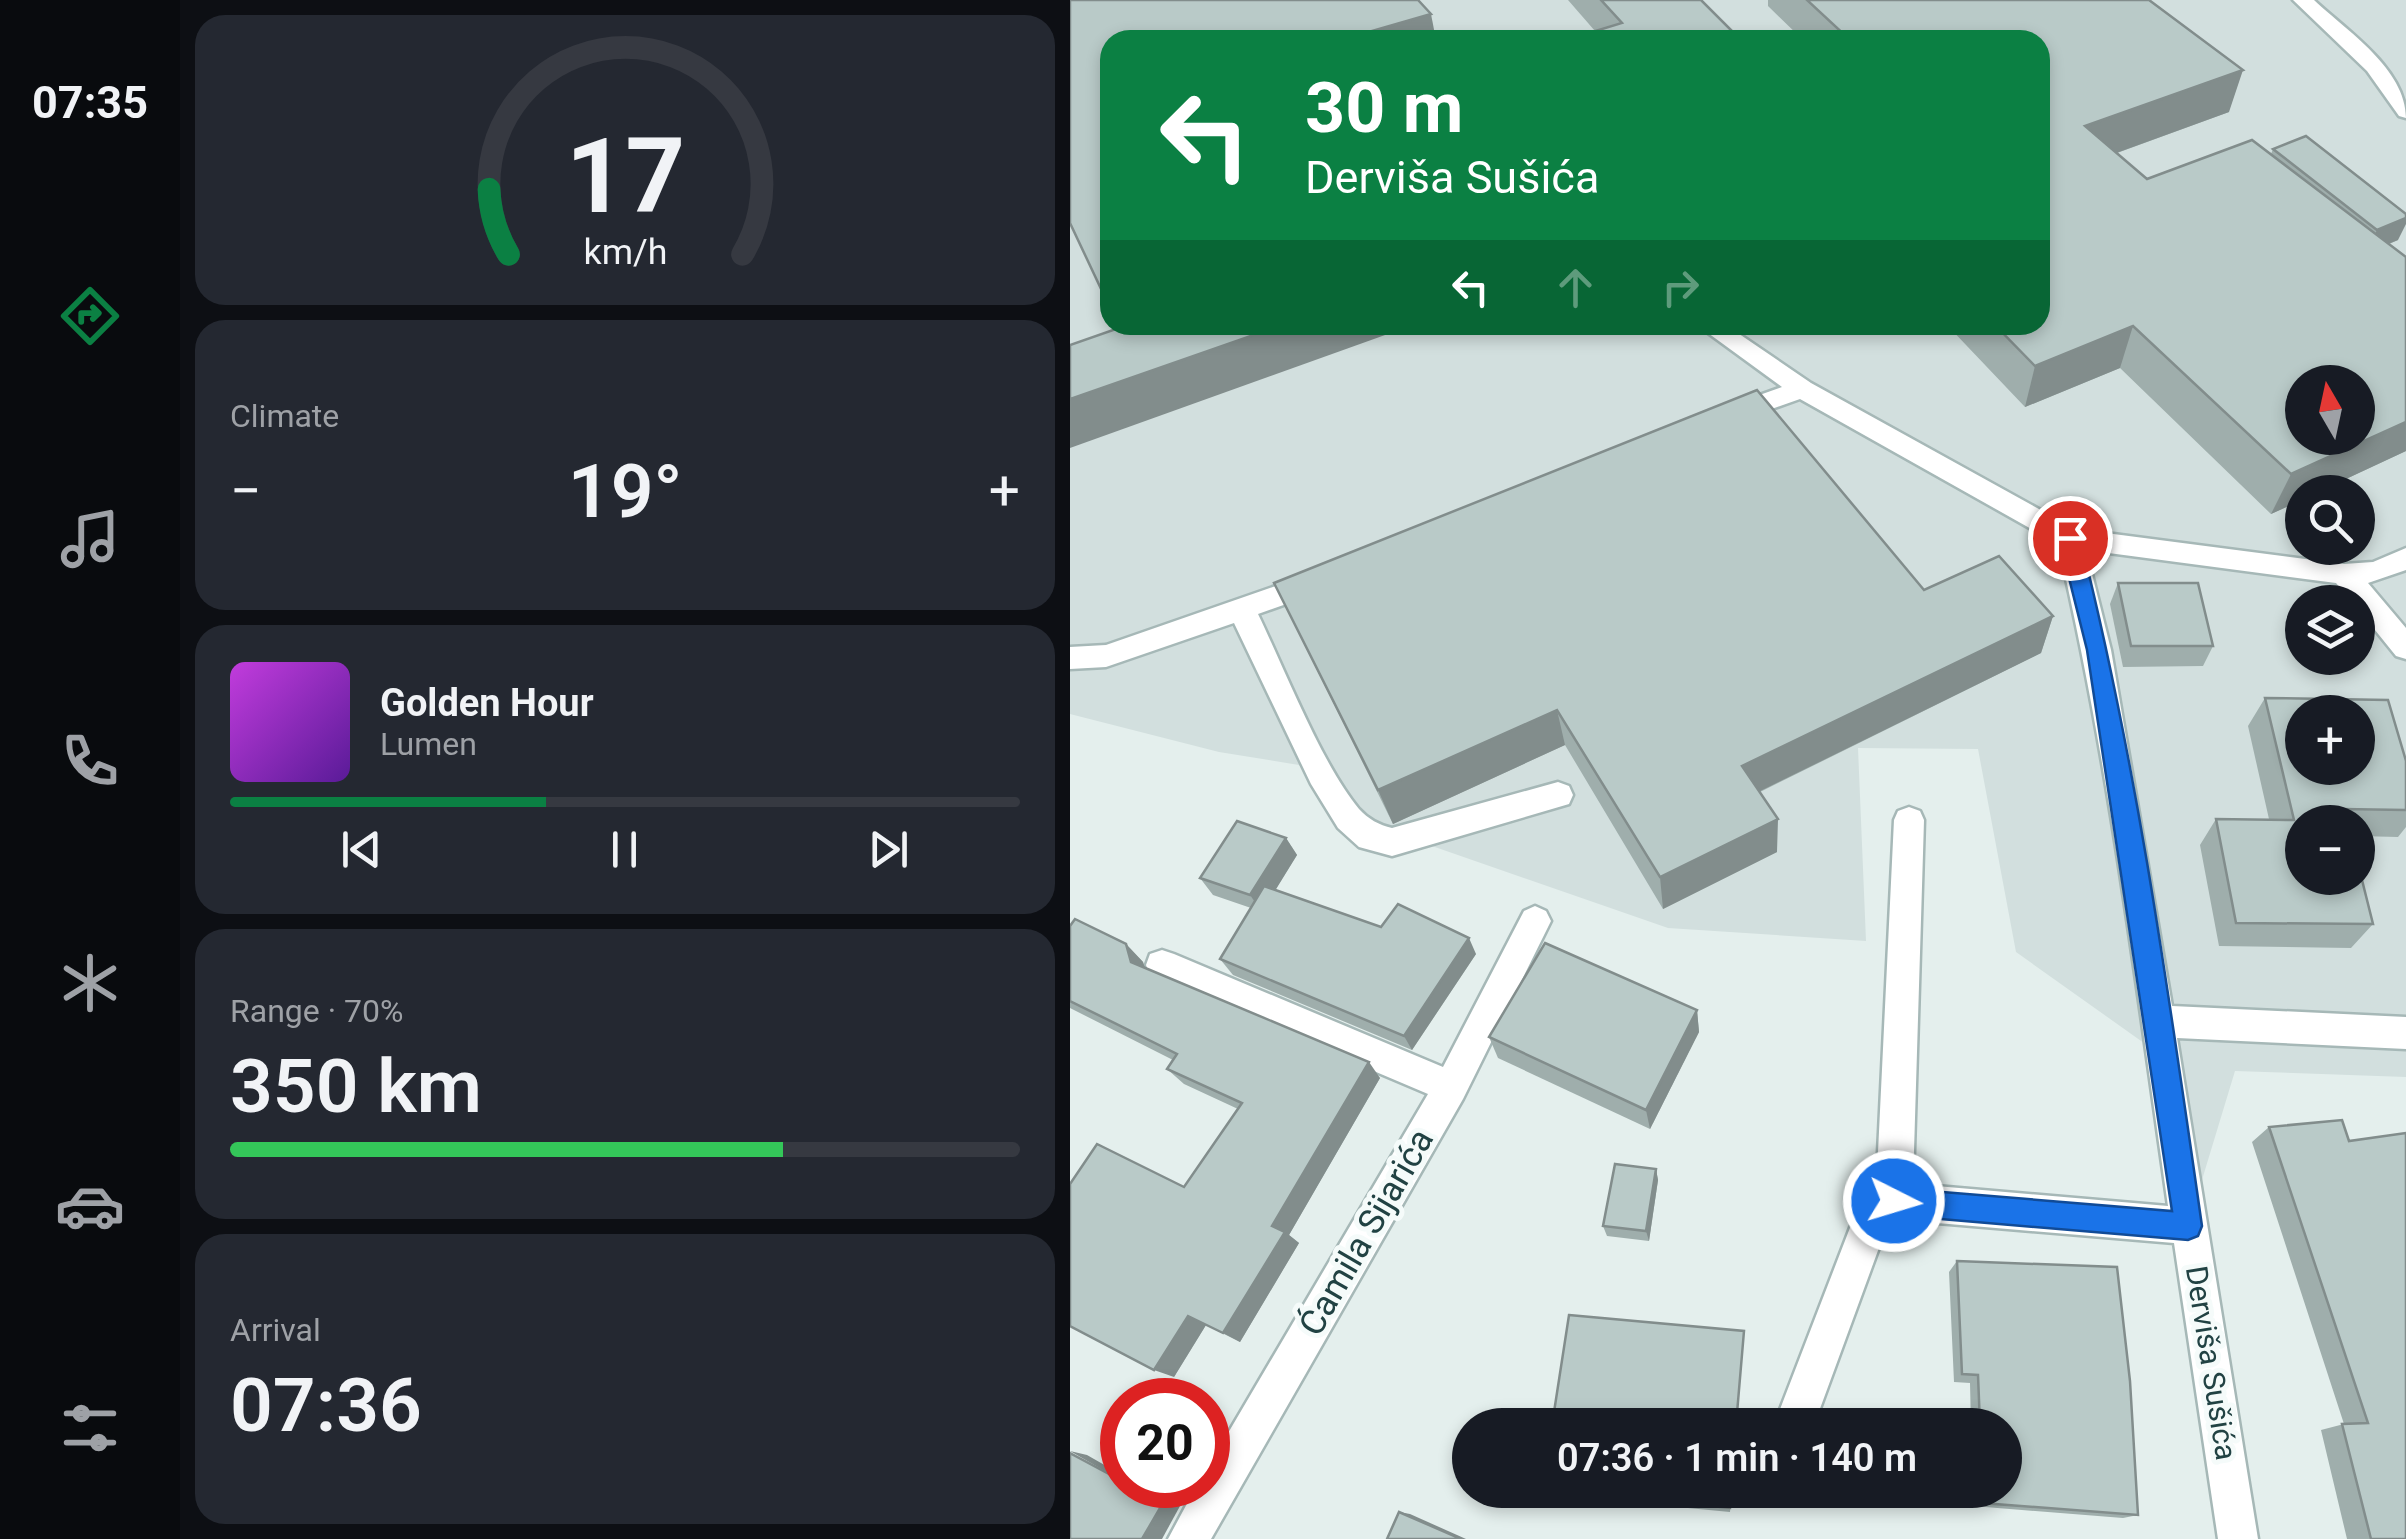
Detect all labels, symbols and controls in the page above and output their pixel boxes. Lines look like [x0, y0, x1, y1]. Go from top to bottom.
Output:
text: 30 m [1305, 67, 1463, 149]
icon: left [1140, 70, 1270, 200]
text: 07:35 [32, 76, 148, 129]
text: 17 [565, 116, 685, 237]
text: Derviša Sušića [1305, 151, 1599, 204]
text: km/h [583, 231, 667, 273]
icon: left [1443, 260, 1498, 315]
icon: ahead [1548, 260, 1603, 315]
icon: right [1653, 260, 1708, 315]
icon: directions [55, 281, 125, 351]
north arrow [2285, 365, 2375, 455]
map controls [2285, 365, 2375, 895]
text: Climate [230, 397, 339, 435]
text: 19° [568, 447, 682, 535]
text: − [230, 459, 261, 523]
text: + [989, 459, 1020, 523]
button: search [2285, 475, 2375, 565]
pin [2028, 496, 2113, 581]
icon: music [55, 504, 125, 574]
icon: arrive [2043, 511, 2098, 566]
button: layers [2285, 585, 2375, 675]
text: Golden Hour [380, 681, 594, 725]
button: + [2285, 695, 2375, 785]
text: Lumen [380, 725, 477, 763]
icon: phone [55, 726, 125, 796]
button: − [2285, 805, 2375, 895]
icon: previous [334, 822, 389, 877]
icon: pause [597, 822, 652, 877]
icon: next [861, 822, 916, 877]
icon: climate [55, 948, 125, 1018]
text: Range · 70% [230, 992, 403, 1030]
text: 350 km [230, 1042, 482, 1130]
street label: Ćamila Sijarića [1290, 1121, 1442, 1343]
position arrow [1842, 1149, 1946, 1253]
icon: car [55, 1171, 125, 1241]
street label: Derviša Sušića [2179, 1263, 2244, 1463]
text: Arrival [230, 1311, 321, 1349]
text: 07:36 [230, 1361, 422, 1449]
speed limit sign: 20 [1100, 1378, 1230, 1508]
icon: filters [55, 1393, 125, 1463]
text: 07:36 · 1 min · 140 m [1557, 1436, 1917, 1480]

